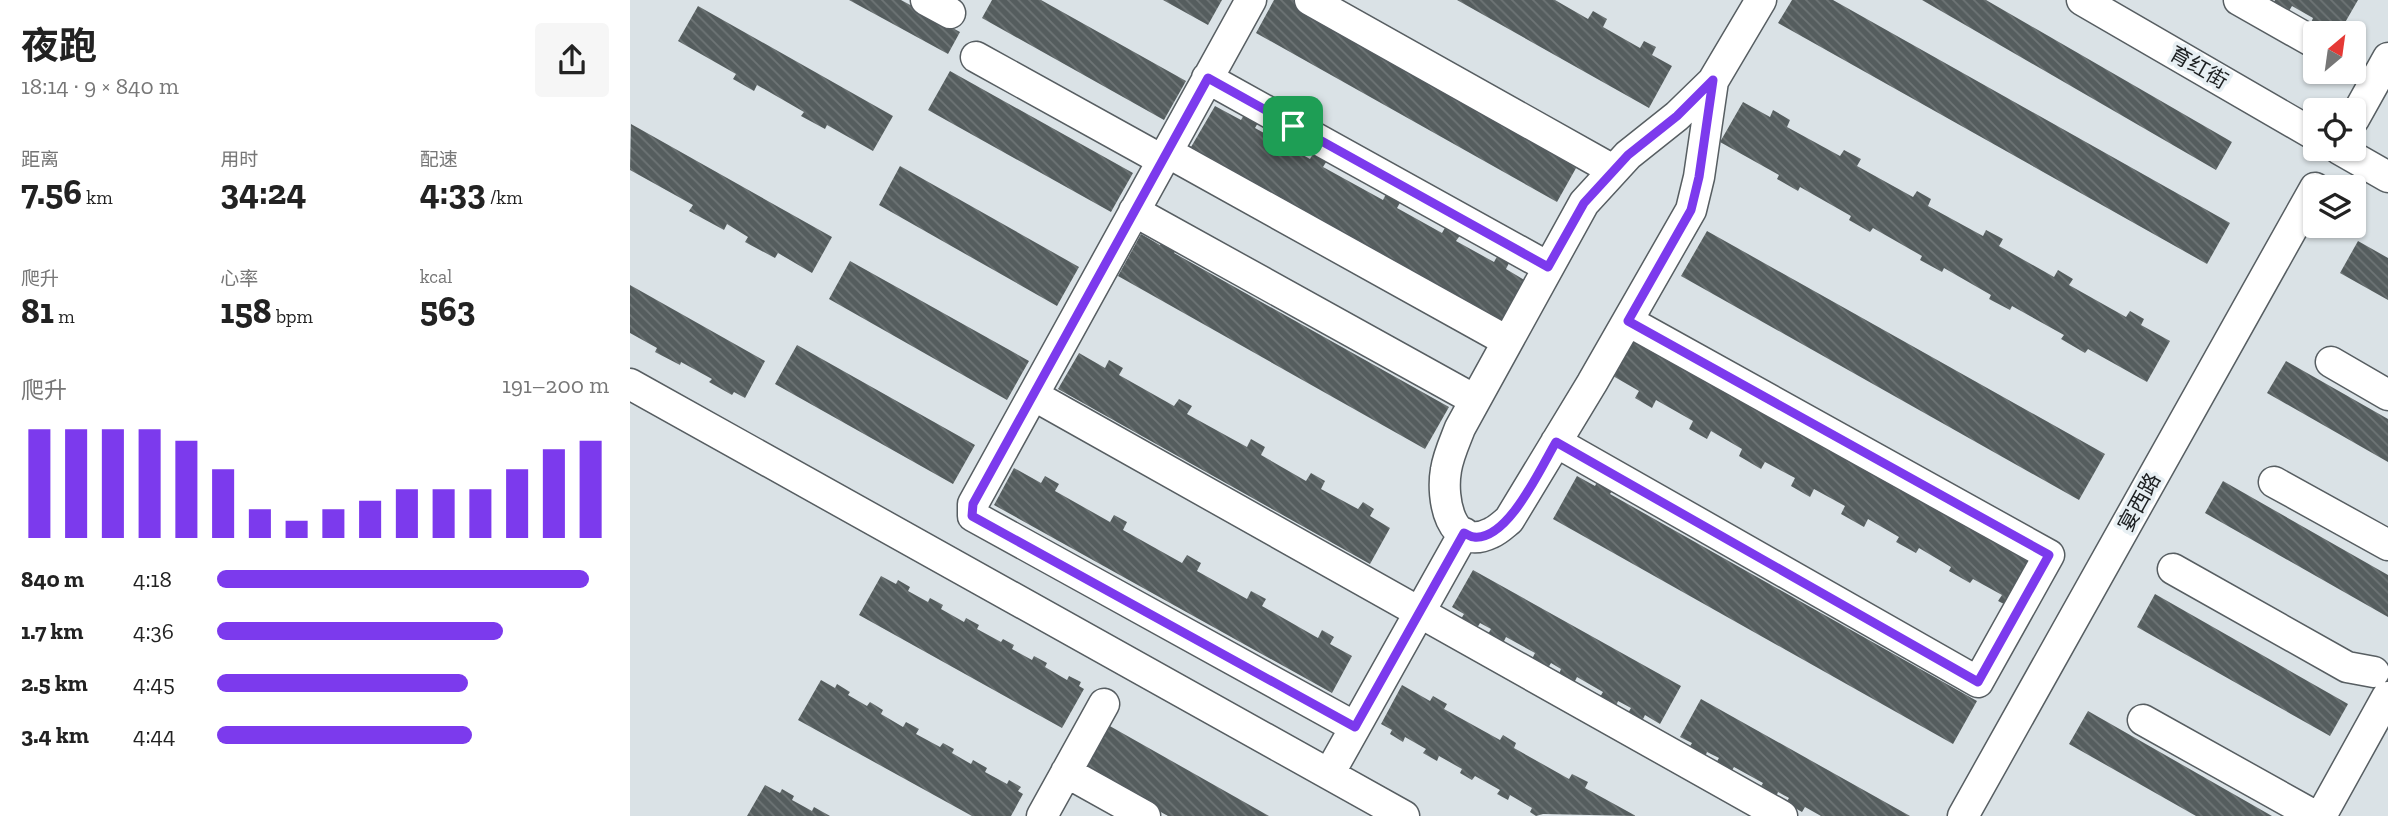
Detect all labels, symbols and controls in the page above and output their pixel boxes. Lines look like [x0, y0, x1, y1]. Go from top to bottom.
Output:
north arrow [2303, 21, 2366, 84]
map controls [2303, 21, 2366, 238]
text: 夜跑 [21, 23, 97, 69]
button: share [535, 23, 609, 97]
street label: 育红街 [2165, 40, 2233, 94]
text: 18:14 · 9 × 840 m [21, 72, 179, 100]
pin [1263, 96, 1323, 156]
button: locate [2303, 98, 2366, 161]
icon: arrive [1274, 107, 1312, 145]
text: 距离 [21, 148, 59, 171]
text: 用时 [220, 148, 258, 171]
text: 配速 [420, 148, 458, 171]
text: 7.56 [21, 171, 82, 213]
text: 34:24 [220, 171, 306, 213]
text: 4:33 [420, 171, 486, 213]
button: layers [2303, 175, 2366, 238]
text: km [82, 186, 113, 209]
text: /km [486, 186, 523, 209]
text: kcal [420, 265, 452, 288]
text: 爬升 [21, 267, 59, 290]
text: 心率 [220, 267, 258, 290]
text: 563 [420, 288, 475, 330]
text: 81 [21, 290, 54, 332]
text: 158 [220, 290, 272, 332]
text: m [54, 305, 75, 328]
text: bpm [272, 305, 313, 328]
text: 191–200 m [502, 371, 609, 399]
text: 爬升 [21, 376, 67, 404]
street label: 宴西路 [2113, 468, 2165, 536]
text: 840 m [21, 565, 84, 593]
text: 4:18 [133, 565, 172, 593]
text: 1.7 km [21, 617, 83, 645]
text: 4:36 [133, 617, 174, 645]
text: 2.5 km [21, 669, 88, 697]
text: 4:45 [133, 669, 175, 697]
text: 3.4 km [21, 721, 89, 749]
text: 4:44 [133, 721, 175, 749]

